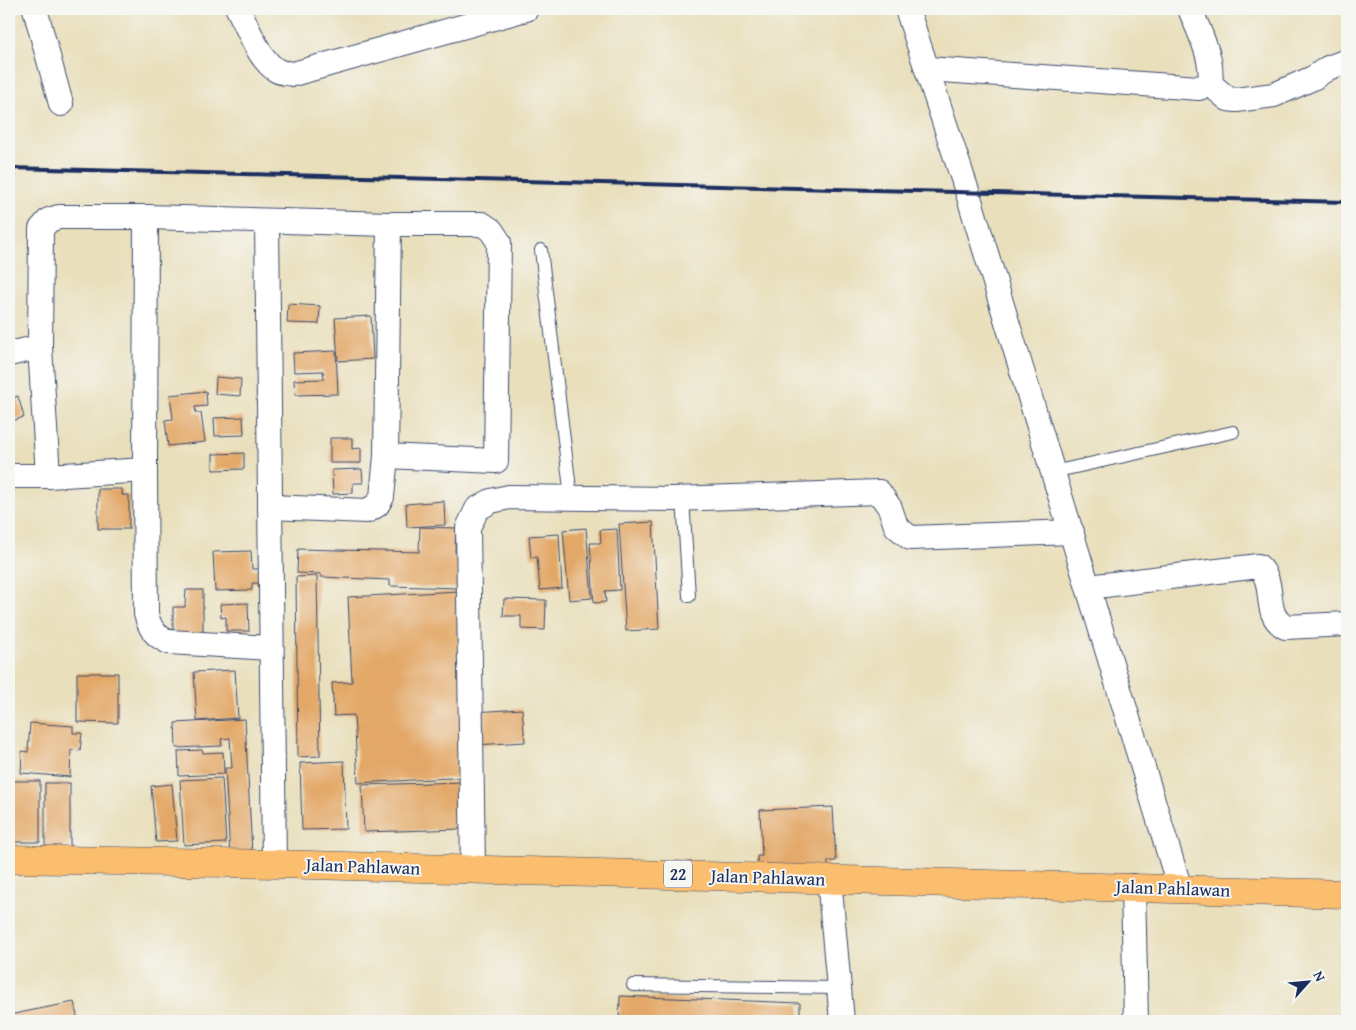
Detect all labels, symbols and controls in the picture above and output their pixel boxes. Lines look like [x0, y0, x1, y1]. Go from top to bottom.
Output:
street label: Jalan Pahlawan [303, 850, 421, 881]
road number: 22 [664, 861, 692, 888]
street label: Jalan Pahlawan [708, 861, 826, 892]
street label: Jalan Pahlawan [1113, 872, 1231, 903]
north arrow [1284, 958, 1334, 1008]
text: N [1309, 967, 1331, 985]

